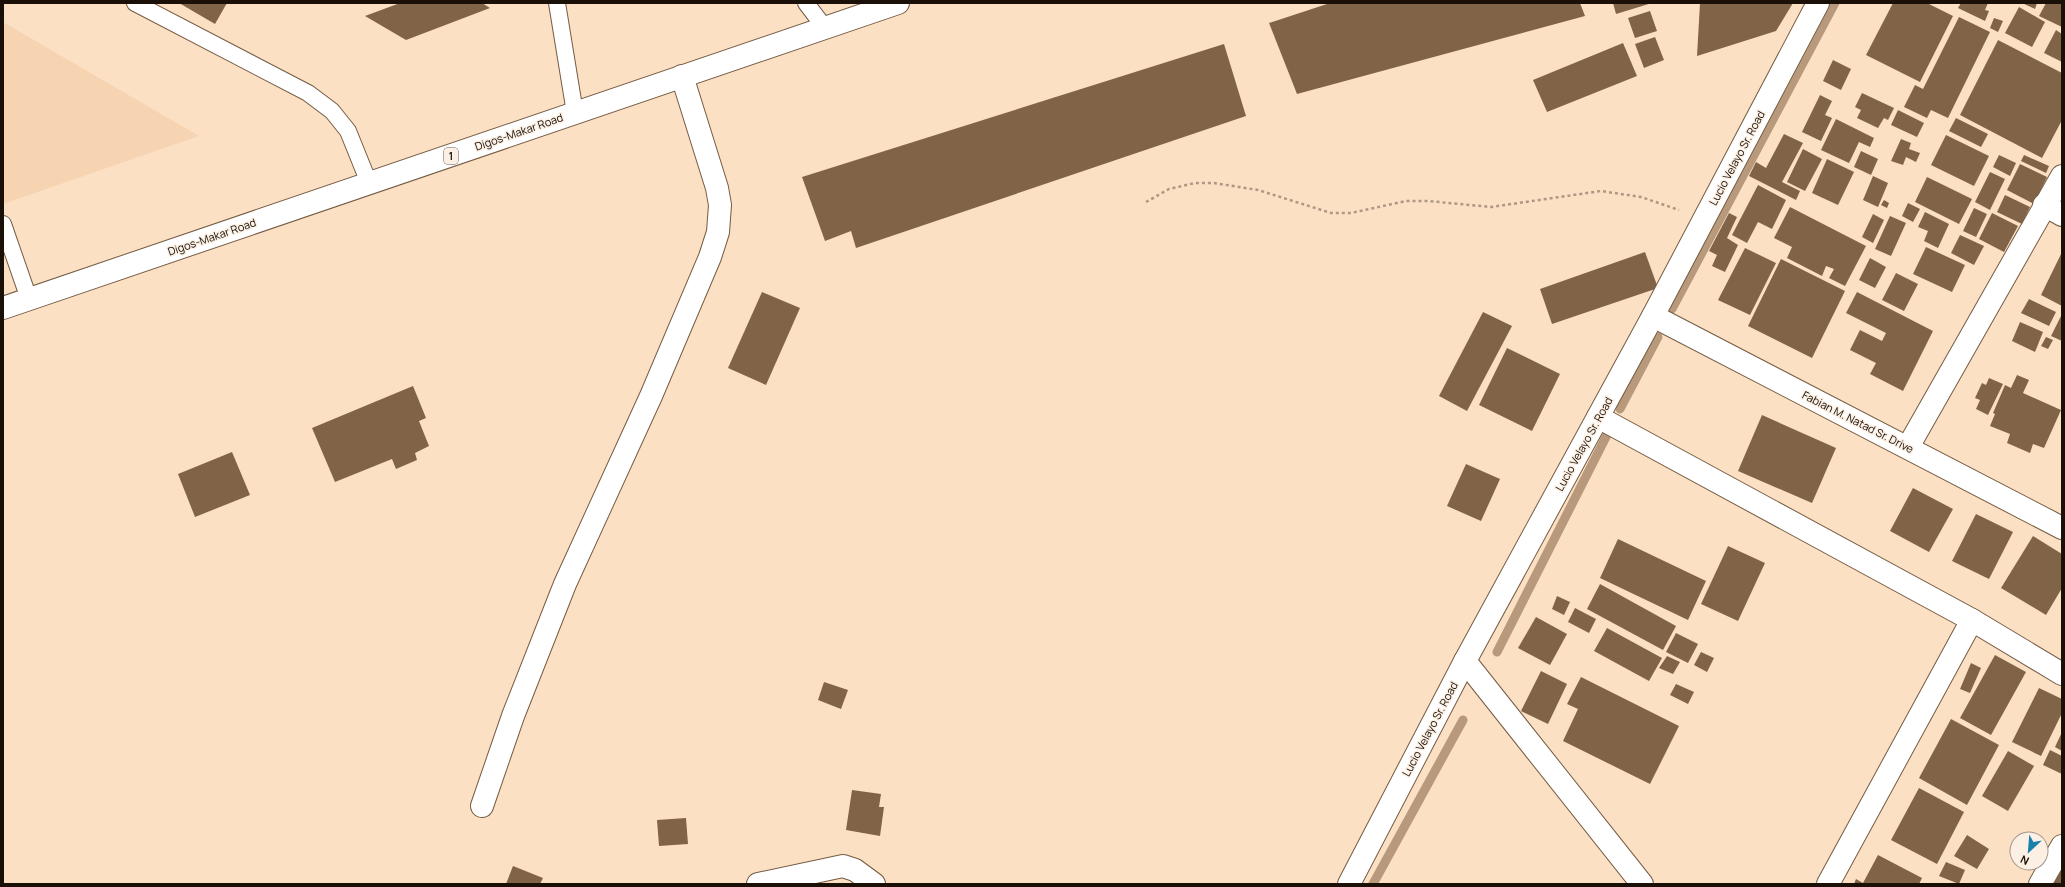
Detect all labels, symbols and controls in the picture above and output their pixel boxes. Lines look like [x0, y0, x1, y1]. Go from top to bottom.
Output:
street label: Lucio Velayo Sr. Road [1705, 108, 1768, 208]
street label: Digos-Makar Road [473, 109, 565, 154]
road number: 1 [444, 148, 458, 164]
street label: Digos-Makar Road [166, 214, 258, 259]
street label: Fabian M. Natad Sr. Drive [1800, 387, 1917, 456]
street label: Lucio Velayo Sr. Road [1551, 394, 1616, 493]
street label: Lucio Velayo Sr. Road [1398, 679, 1461, 779]
north arrow [2009, 831, 2049, 871]
text: N [2017, 852, 2031, 869]

